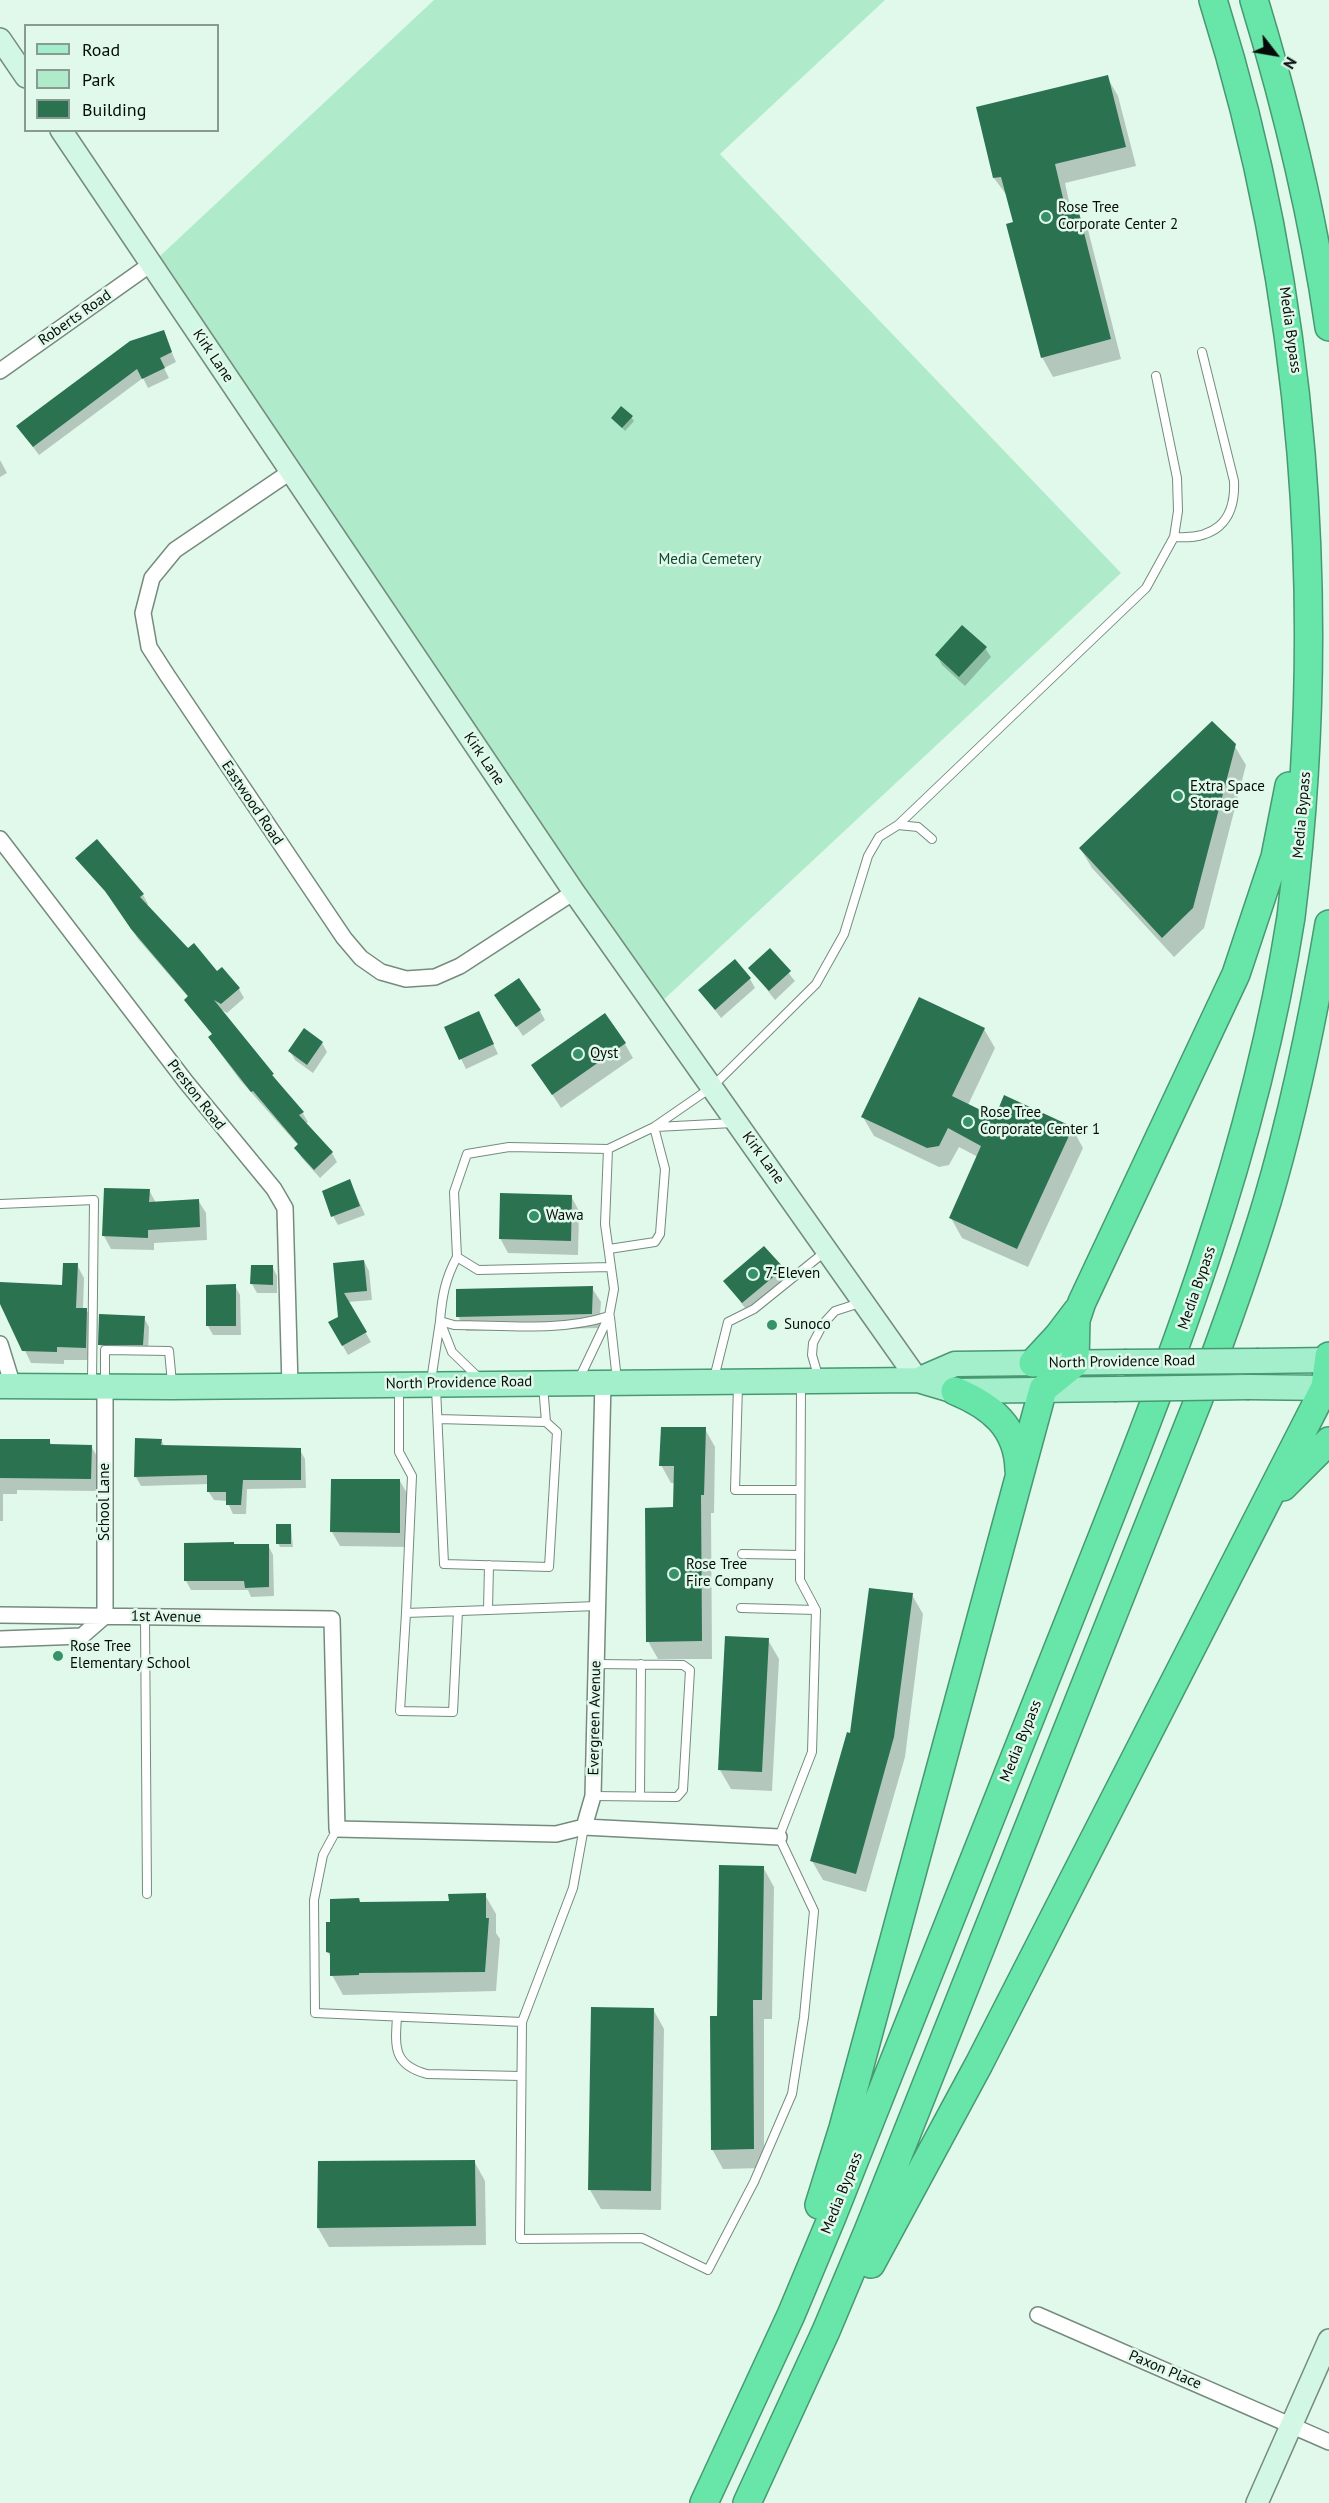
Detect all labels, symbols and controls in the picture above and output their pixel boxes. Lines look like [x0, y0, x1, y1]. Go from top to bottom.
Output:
legend [24, 24, 219, 132]
north arrow [1245, 24, 1305, 84]
text: Road [82, 38, 120, 61]
text: N [1279, 54, 1302, 73]
text: Park [82, 68, 115, 91]
text: Building [82, 98, 146, 121]
place label: Rose Tree Corporate Center 2 [1058, 199, 1178, 234]
marker: Rose Tree Corporate Center 2 [1039, 210, 1053, 224]
street label: Roberts Road [35, 286, 115, 350]
street label: Media Bypass [1275, 286, 1305, 374]
street label: Kirk Lane [189, 326, 237, 386]
park label: Media Cemetery [658, 551, 762, 569]
street label: Kirk Lane [460, 729, 508, 789]
street label: Eastwood Road [217, 757, 287, 849]
street label: Media Bypass [1289, 771, 1315, 859]
place label: Extra Space Storage [1190, 778, 1265, 813]
marker: Extra Space Storage [1171, 789, 1185, 803]
place label: Qyst [590, 1045, 618, 1063]
marker: Qyst [571, 1047, 585, 1061]
street label: Preston Road [163, 1056, 229, 1134]
place label: Rose Tree Corporate Center 1 [980, 1104, 1100, 1139]
marker: Rose Tree Corporate Center 1 [961, 1115, 975, 1129]
street label: Kirk Lane [738, 1128, 788, 1188]
place label: Wawa [546, 1207, 584, 1225]
marker: Wawa [527, 1209, 541, 1223]
street label: Media Bypass [1174, 1244, 1220, 1332]
place label: 7-Eleven [765, 1265, 820, 1283]
marker: 7-Eleven [746, 1267, 760, 1281]
place label: Sunoco [784, 1316, 831, 1334]
marker: Sunoco [765, 1318, 779, 1332]
street label: North Providence Road [1048, 1352, 1196, 1372]
street label: North Providence Road [385, 1373, 533, 1393]
street label: School Lane [96, 1463, 114, 1541]
place label: Rose Tree Fire Company [686, 1556, 774, 1591]
marker: Rose Tree Fire Company [667, 1567, 681, 1581]
street label: 1st Avenue [131, 1607, 201, 1627]
place label: Rose Tree Elementary School [70, 1638, 190, 1673]
marker: Rose Tree Elementary School [51, 1649, 65, 1663]
street label: Evergreen Avenue [585, 1660, 605, 1776]
street label: Media Bypass [996, 1697, 1046, 1785]
street label: Media Bypass [817, 2149, 867, 2237]
street label: Paxon Place [1126, 2347, 1204, 2393]

